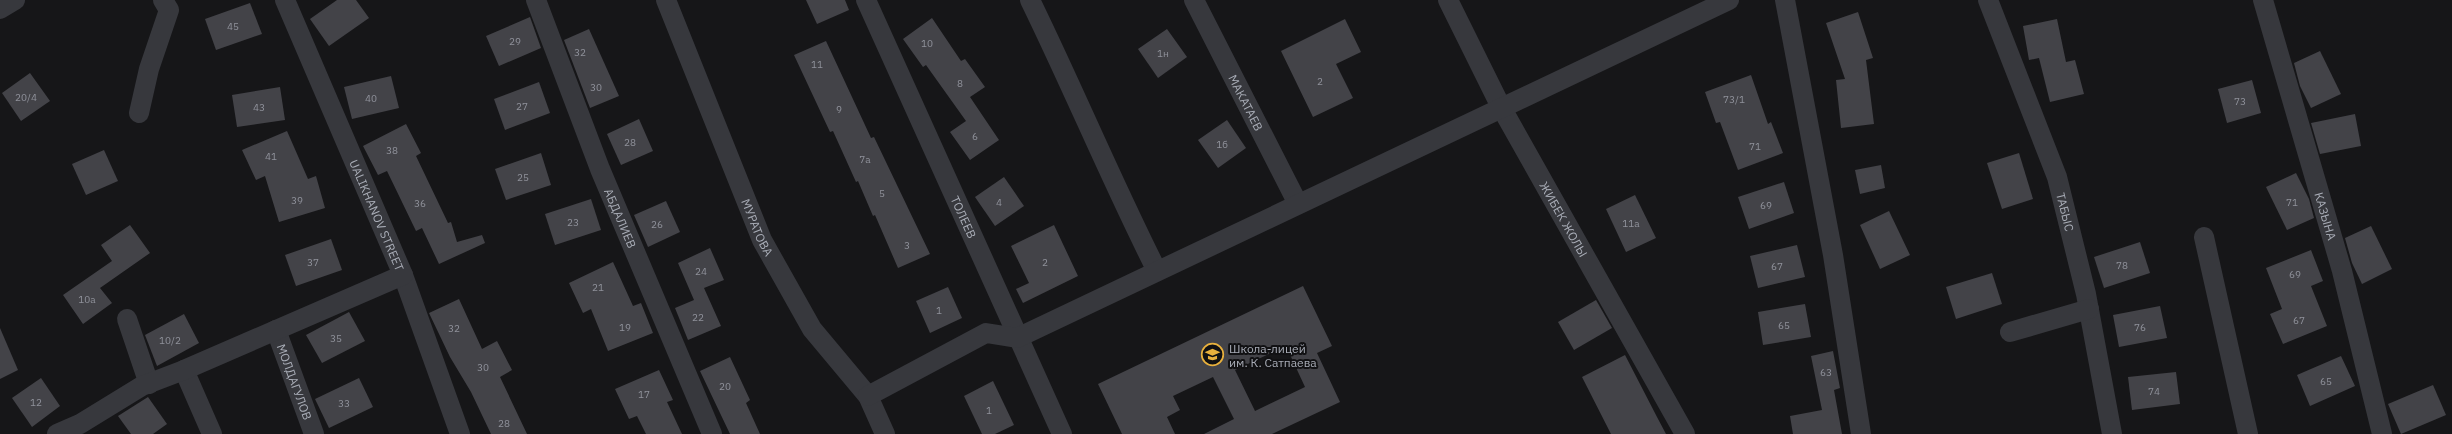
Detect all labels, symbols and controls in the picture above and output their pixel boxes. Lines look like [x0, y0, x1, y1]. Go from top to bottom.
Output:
house number: 45 [227, 20, 239, 33]
house number: 29 [509, 35, 521, 48]
house number: 10 [921, 37, 933, 50]
house number: 32 [574, 46, 586, 59]
house number: 1н [1157, 47, 1169, 60]
house number: 11 [811, 58, 823, 71]
street label: МАКАТАЕВ [1226, 72, 1267, 133]
house number: 2 [1317, 75, 1323, 88]
house number: 8 [957, 77, 963, 90]
house number: 30 [590, 81, 602, 94]
house number: 20/4 [15, 91, 37, 104]
house number: 40 [365, 92, 377, 105]
house number: 73/1 [1723, 93, 1745, 106]
house number: 73 [2234, 95, 2246, 108]
house number: 27 [516, 100, 528, 113]
house number: 43 [253, 101, 265, 114]
house number: 9 [836, 103, 842, 116]
house number: 6 [972, 130, 978, 143]
house number: 28 [624, 136, 636, 149]
house number: 1б [1216, 138, 1228, 151]
house number: 71 [1749, 140, 1761, 153]
house number: 38 [386, 144, 398, 157]
house number: 41 [265, 150, 277, 163]
house number: 7а [859, 153, 871, 166]
street label: UALIKHANOV STREET [347, 157, 408, 273]
house number: 25 [517, 171, 529, 184]
street label: ЖИБЕК ЖОЛЫ [1537, 179, 1591, 259]
street label: АБДАЛИЕВ [602, 186, 640, 250]
house number: 5 [879, 187, 885, 200]
street label: КАЗЫНА [2312, 190, 2340, 242]
street label: ТАБЫС [2054, 191, 2078, 233]
street label: ТОЛЕЕВ [948, 193, 980, 241]
house number: 39 [291, 194, 303, 207]
street label: МУРАТОВА [739, 196, 777, 259]
house number: 4 [996, 196, 1002, 209]
house number: 71 [2286, 196, 2298, 209]
house number: 36 [414, 197, 426, 210]
house number: 69 [1760, 199, 1772, 212]
house number: 23 [567, 216, 579, 229]
house number: 11а [1622, 217, 1640, 230]
house number: 26 [651, 218, 663, 231]
house number: 3 [904, 239, 910, 252]
house number: 37 [307, 256, 319, 269]
house number: 2 [1042, 256, 1048, 269]
house number: 78 [2116, 259, 2128, 272]
house number: 67 [1771, 260, 1783, 273]
house number: 24 [695, 265, 707, 278]
house number: 69 [2289, 268, 2301, 281]
house number: 21 [592, 281, 604, 294]
house number: 10а [78, 293, 96, 306]
house number: 1 [936, 304, 942, 317]
house number: 22 [692, 311, 704, 324]
house number: 67 [2293, 314, 2305, 327]
house number: 65 [1778, 319, 1790, 332]
house number: 19 [619, 321, 631, 334]
house number: 76 [2134, 321, 2146, 334]
house number: 32 [448, 322, 460, 335]
house number: 35 [330, 332, 342, 345]
house number: 10/2 [159, 334, 181, 347]
place label: Школа-лицей им. К. Сатпаева [1229, 341, 1317, 370]
street label: МОЛДАГУЛОВ [274, 342, 316, 422]
school or university icon: Школа-лицей им. К. Сатпаева [1201, 343, 1225, 367]
house number: 30 [477, 361, 489, 374]
house number: 63 [1820, 366, 1832, 379]
house number: 65 [2320, 375, 2332, 388]
house number: 20 [719, 380, 731, 393]
house number: 74 [2148, 385, 2160, 398]
house number: 17 [638, 388, 650, 401]
house number: 12 [30, 396, 42, 409]
house number: 33 [338, 397, 350, 410]
house number: 1 [986, 404, 992, 417]
house number: 28 [498, 417, 510, 430]

